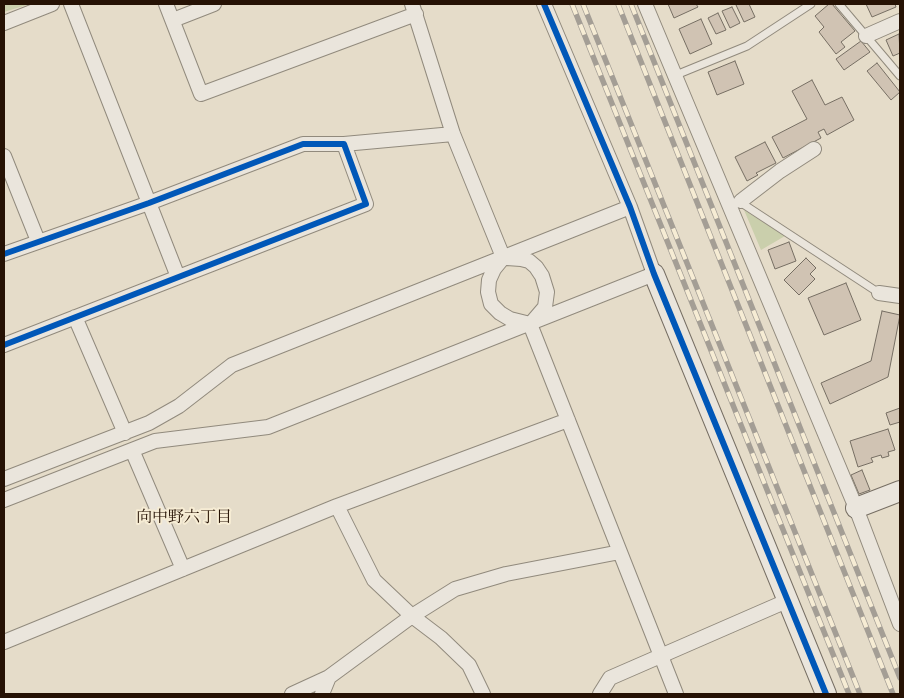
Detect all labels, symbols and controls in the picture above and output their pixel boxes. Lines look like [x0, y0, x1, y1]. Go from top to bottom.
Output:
district label: 向中野六丁目 [136, 508, 232, 528]

